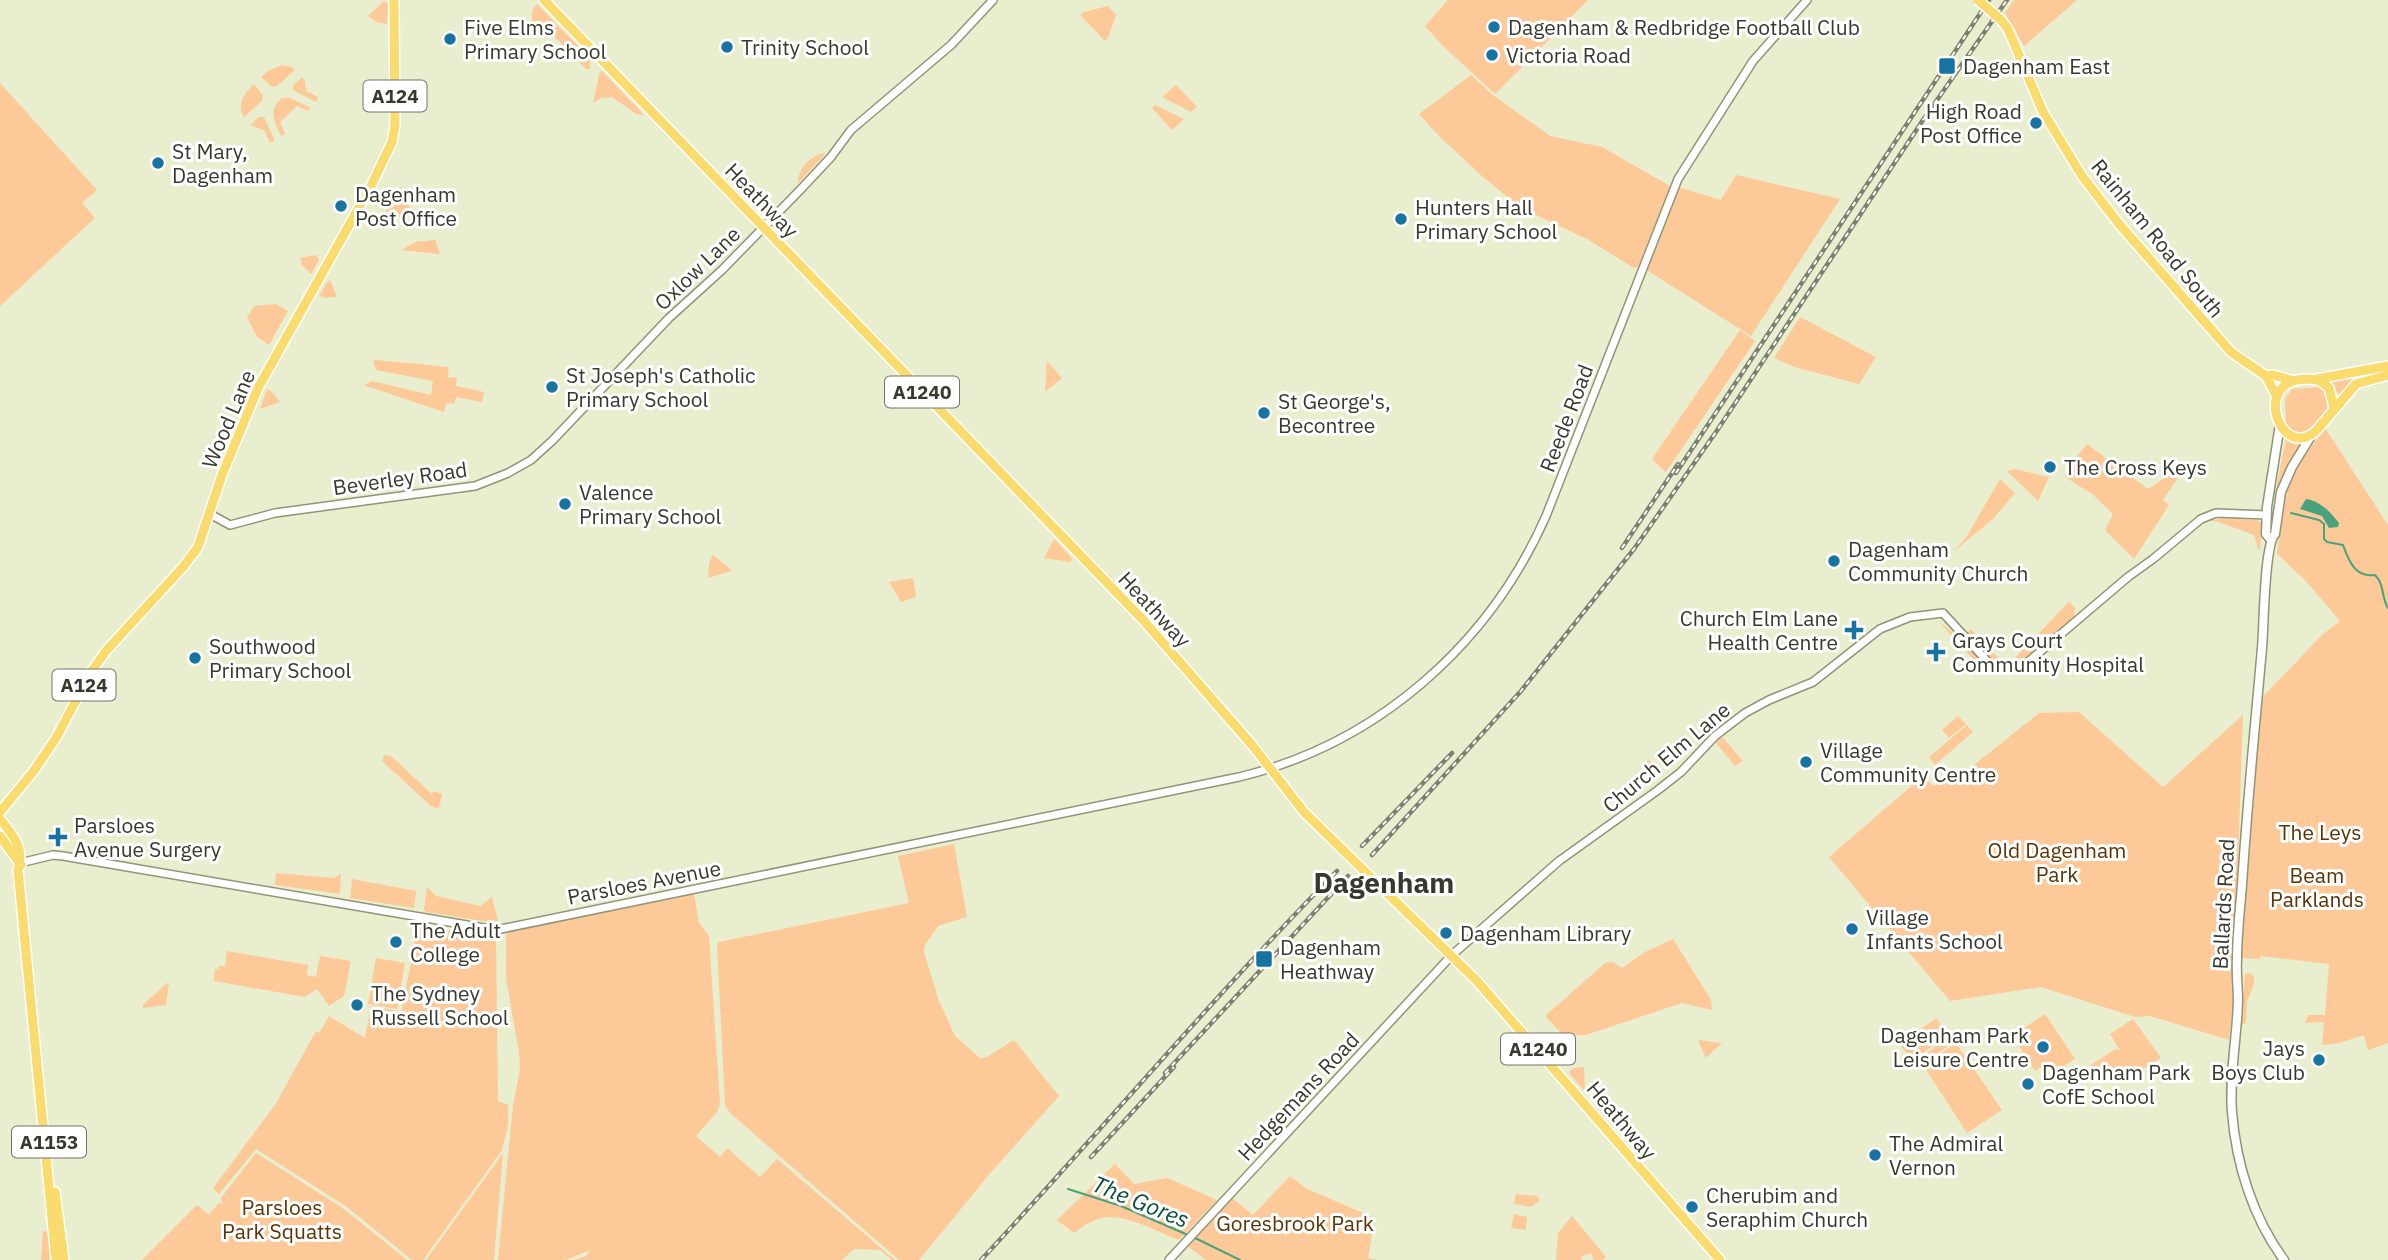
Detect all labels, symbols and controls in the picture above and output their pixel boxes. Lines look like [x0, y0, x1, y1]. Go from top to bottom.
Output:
place label: Five Elms Primary School [464, 13, 607, 65]
place label: Dagenham & Redbridge Football Club [1508, 13, 1860, 41]
marker: Dagenham & Redbridge Football Club [1486, 19, 1502, 35]
marker: Five Elms Primary School [442, 31, 458, 47]
place label: Trinity School [741, 33, 869, 61]
marker: Trinity School [719, 39, 735, 55]
place label: Victoria Road [1506, 41, 1631, 69]
marker: Victoria Road [1484, 47, 1500, 63]
place label: Dagenham East [1963, 52, 2110, 80]
marker: Dagenham East [1937, 56, 1957, 76]
road number: A124 [364, 80, 426, 111]
place label: High Road Post Office [1920, 97, 2022, 149]
marker: High Road Post Office [2028, 115, 2044, 131]
place label: St Mary, Dagenham [172, 137, 273, 189]
street label: Rainham Road South [2085, 153, 2231, 323]
marker: St Mary, Dagenham [150, 155, 166, 171]
street label: Heathway [719, 156, 805, 244]
place label: Dagenham Post Office [355, 180, 457, 232]
place label: Hunters Hall Primary School [1415, 193, 1558, 245]
marker: Dagenham Post Office [333, 198, 349, 214]
marker: Hunters Hall Primary School [1393, 211, 1409, 227]
street label: Oxlow Lane [648, 220, 746, 316]
street label: Reede Road [1533, 360, 1599, 476]
place label: St Joseph's Catholic Primary School [566, 361, 756, 413]
street label: Wood Lane [195, 366, 261, 472]
road number: A1240 [885, 376, 959, 408]
marker: St Joseph's Catholic Primary School [544, 379, 560, 395]
place label: St George's, Becontree [1278, 387, 1391, 439]
marker: St George's, Becontree [1256, 405, 1272, 421]
place label: The Cross Keys [2064, 453, 2207, 481]
street label: Beverley Road [331, 455, 469, 501]
marker: The Cross Keys [2042, 459, 2058, 475]
place label: Valence Primary School [579, 478, 722, 530]
marker: Valence Primary School [557, 496, 573, 512]
place label: Dagenham Community Church [1848, 535, 2028, 587]
marker: Dagenham Community Church [1826, 553, 1842, 569]
street label: Heathway [1113, 565, 1198, 653]
place label: Church Elm Lane Health Centre [1680, 604, 1838, 656]
marker: Church Elm Lane Health Centre [1844, 620, 1864, 640]
place label: Grays Court Community Hospital [1952, 626, 2144, 678]
place label: Southwood Primary School [209, 632, 352, 684]
marker: Grays Court Community Hospital [1926, 642, 1946, 662]
marker: Southwood Primary School [187, 650, 203, 666]
road number: A124 [52, 670, 116, 700]
street label: Church Elm Lane [1596, 695, 1736, 819]
place label: Village Community Centre [1820, 736, 1996, 788]
marker: Village Community Centre [1798, 754, 1814, 770]
place label: Parsloes Avenue Surgery [74, 811, 222, 863]
park label: The Leys [2279, 818, 2361, 846]
marker: Parsloes Avenue Surgery [48, 827, 68, 847]
park label: Old Dagenham Park [1988, 836, 2126, 888]
street label: Ballards Road [2206, 838, 2240, 970]
street label: Parsloes Avenue [565, 853, 723, 911]
park label: Beam Parklands [2270, 861, 2364, 913]
district label: Dagenham [1314, 864, 1454, 901]
place label: Village Infants School [1866, 903, 2003, 955]
place label: The Adult College [410, 916, 501, 968]
place label: Dagenham Library [1460, 919, 1632, 947]
marker: Village Infants School [1844, 921, 1860, 937]
marker: Dagenham Library [1438, 925, 1454, 941]
place label: Dagenham Heathway [1280, 933, 1381, 985]
marker: The Adult College [388, 934, 404, 950]
marker: Dagenham Heathway [1254, 949, 1274, 969]
place label: The Sydney Russell School [371, 979, 509, 1031]
marker: The Sydney Russell School [349, 997, 365, 1013]
place label: Dagenham Park Leisure Centre [1880, 1021, 2029, 1073]
street label: Hedgemans Road [1231, 1026, 1365, 1166]
road number: A1240 [1501, 1034, 1575, 1064]
place label: Jays Boys Club [2211, 1034, 2305, 1086]
marker: Dagenham Park Leisure Centre [2035, 1039, 2051, 1055]
marker: Jays Boys Club [2311, 1052, 2327, 1068]
place label: Dagenham Park CofE School [2042, 1058, 2191, 1110]
street label: Heathway [1581, 1075, 1663, 1166]
marker: Dagenham Park CofE School [2020, 1076, 2036, 1092]
road number: A1153 [12, 1126, 86, 1158]
place label: The Admiral Vernon [1889, 1129, 2003, 1181]
marker: The Admiral Vernon [1867, 1147, 1883, 1163]
water label: The Gores [1088, 1168, 1194, 1234]
place label: Cherubim and Seraphim Church [1706, 1181, 1868, 1233]
park label: Parsloes Park Squatts [222, 1193, 342, 1245]
marker: Cherubim and Seraphim Church [1684, 1199, 1700, 1215]
park label: Goresbrook Park [1216, 1209, 1374, 1237]

